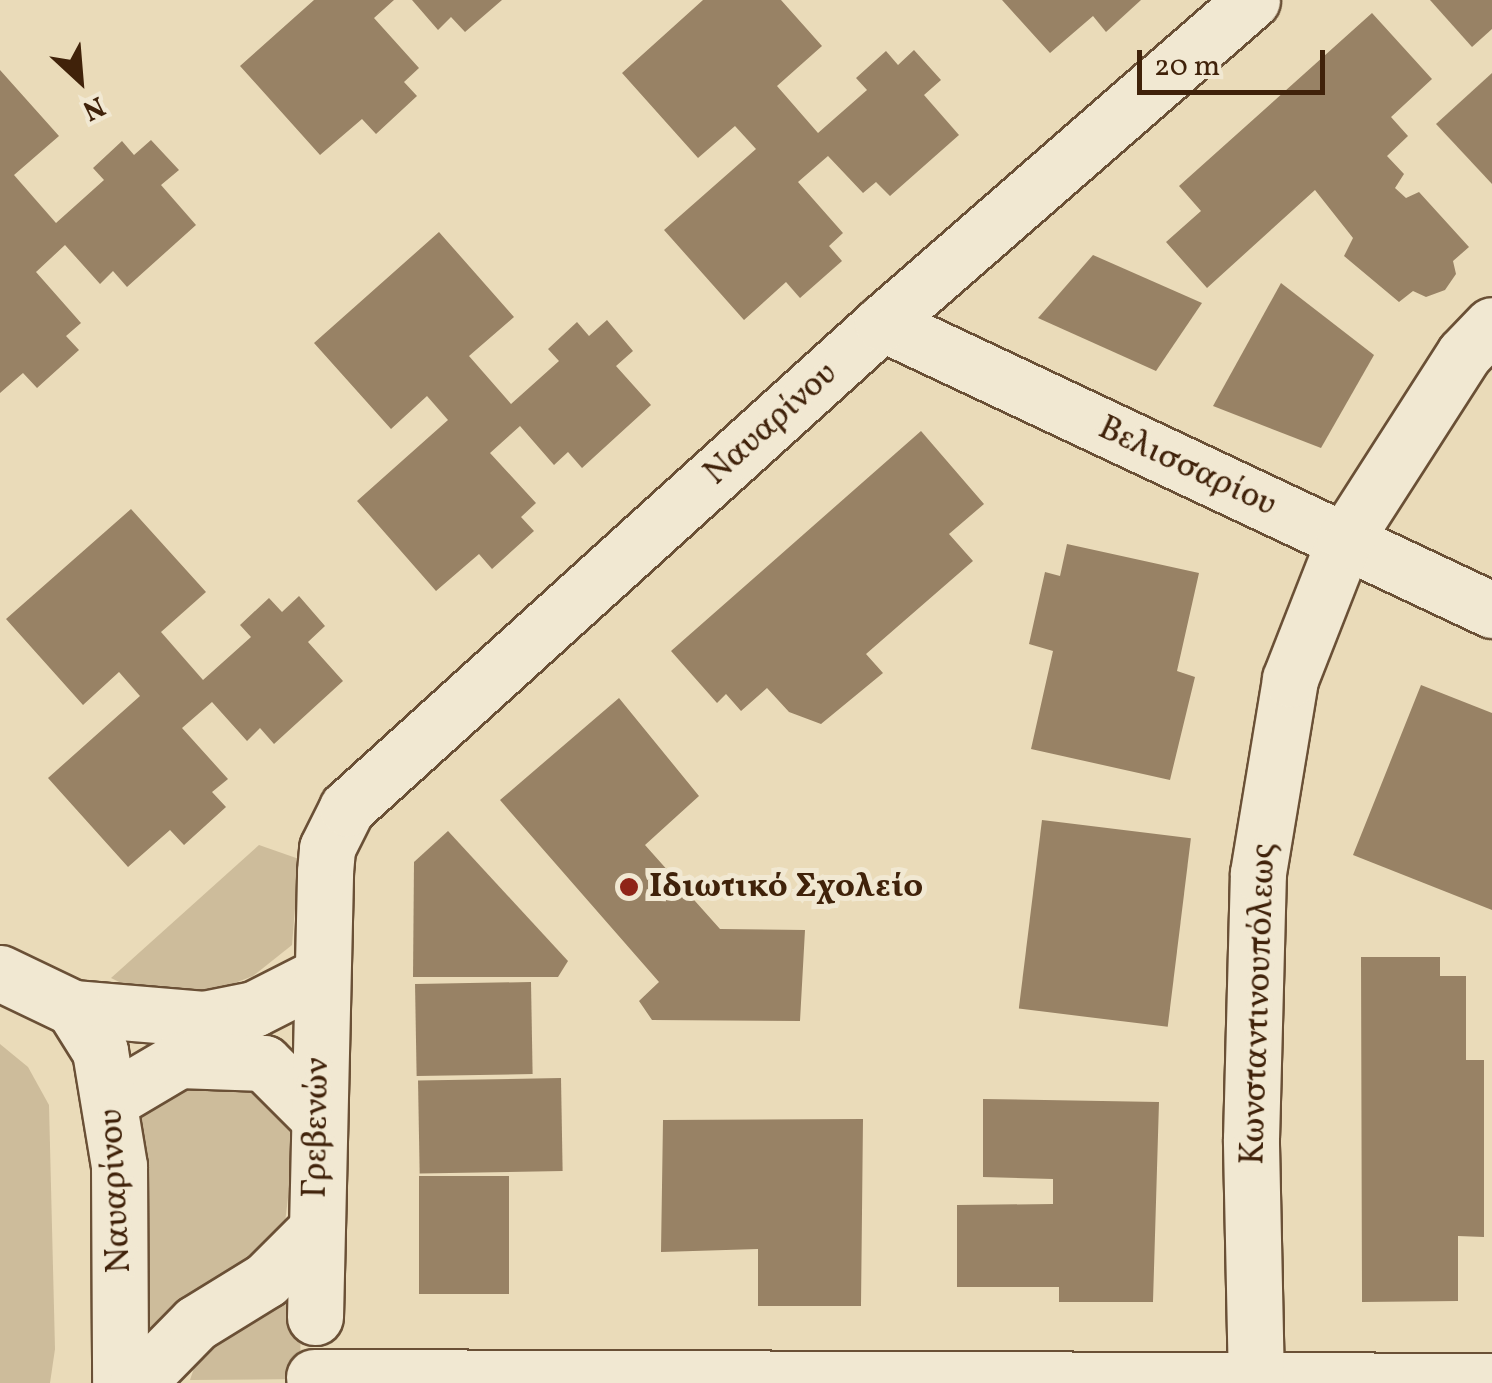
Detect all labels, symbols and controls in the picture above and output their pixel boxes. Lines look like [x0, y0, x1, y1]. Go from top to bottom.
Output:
north arrow [30, 30, 130, 130]
scale bar [1142, 30, 1330, 92]
text: 20 m [1154, 46, 1220, 88]
text: N [76, 85, 111, 129]
street label: Ναυαρίνου [696, 353, 846, 495]
street label: Βελισσαρίου [1091, 407, 1283, 527]
street label: Κωνσταντινουπόλεως [1232, 842, 1286, 1166]
place label: Ιδιωτικό Σχολείο [649, 866, 923, 908]
marker: Ιδιωτικό Σχολείο [618, 876, 640, 898]
street label: Γρεβενών [295, 1057, 339, 1199]
street label: Ναυαρίνου [91, 1108, 141, 1274]

